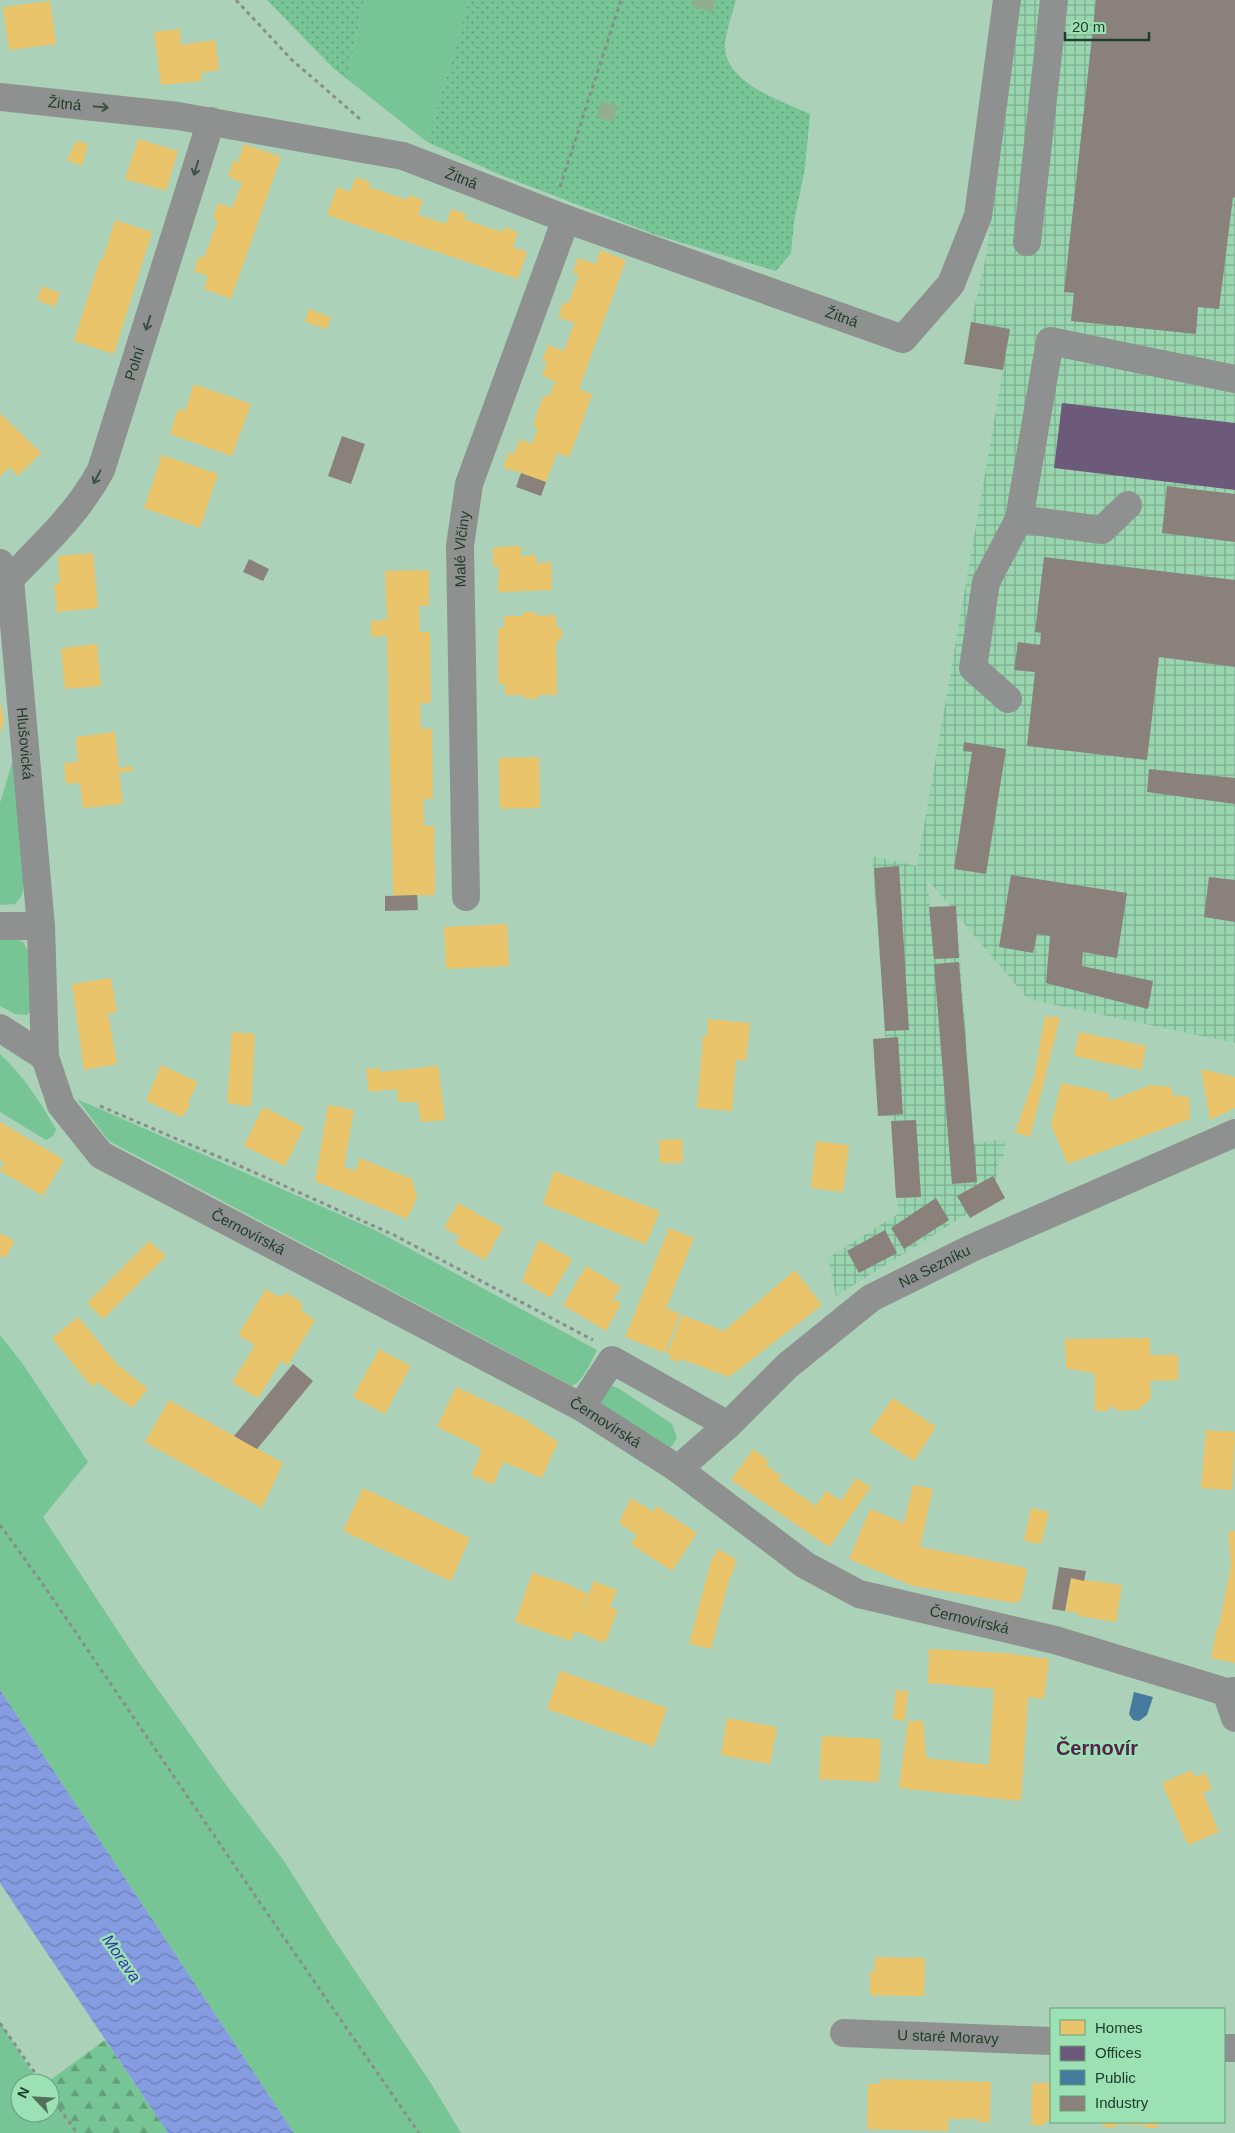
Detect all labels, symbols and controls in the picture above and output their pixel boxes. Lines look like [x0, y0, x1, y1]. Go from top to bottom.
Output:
scale bar [1065, 10, 1149, 42]
text: 20 m [1072, 18, 1105, 35]
street label: Žitná [47, 93, 83, 114]
one-way arrow [92, 102, 108, 112]
one-way arrow [191, 159, 201, 175]
street label: Žitná [443, 164, 481, 192]
street label: Žitná [823, 303, 861, 331]
one-way arrow [143, 314, 153, 330]
street label: Polní [121, 344, 148, 382]
one-way arrow [92, 469, 102, 484]
street label: Malé Vlčiny [450, 509, 473, 588]
street label: Hlušovická [13, 707, 37, 781]
street label: Černovírská [209, 1205, 289, 1258]
street label: Na Sezníku [896, 1241, 973, 1291]
street label: Černovírská [567, 1394, 645, 1451]
street label: Černovírská [928, 1602, 1011, 1637]
district label: Černovír [1056, 1736, 1138, 1759]
water label: Morava [99, 1932, 144, 1985]
legend [1050, 2008, 1225, 2123]
text: Homes [1095, 2019, 1143, 2036]
street label: U staré Moravy [897, 2026, 1000, 2047]
text: Offices [1095, 2044, 1141, 2061]
text: Public [1095, 2069, 1136, 2086]
north arrow [10, 2073, 60, 2123]
text: N [14, 2085, 33, 2100]
text: Industry [1095, 2094, 1149, 2111]

